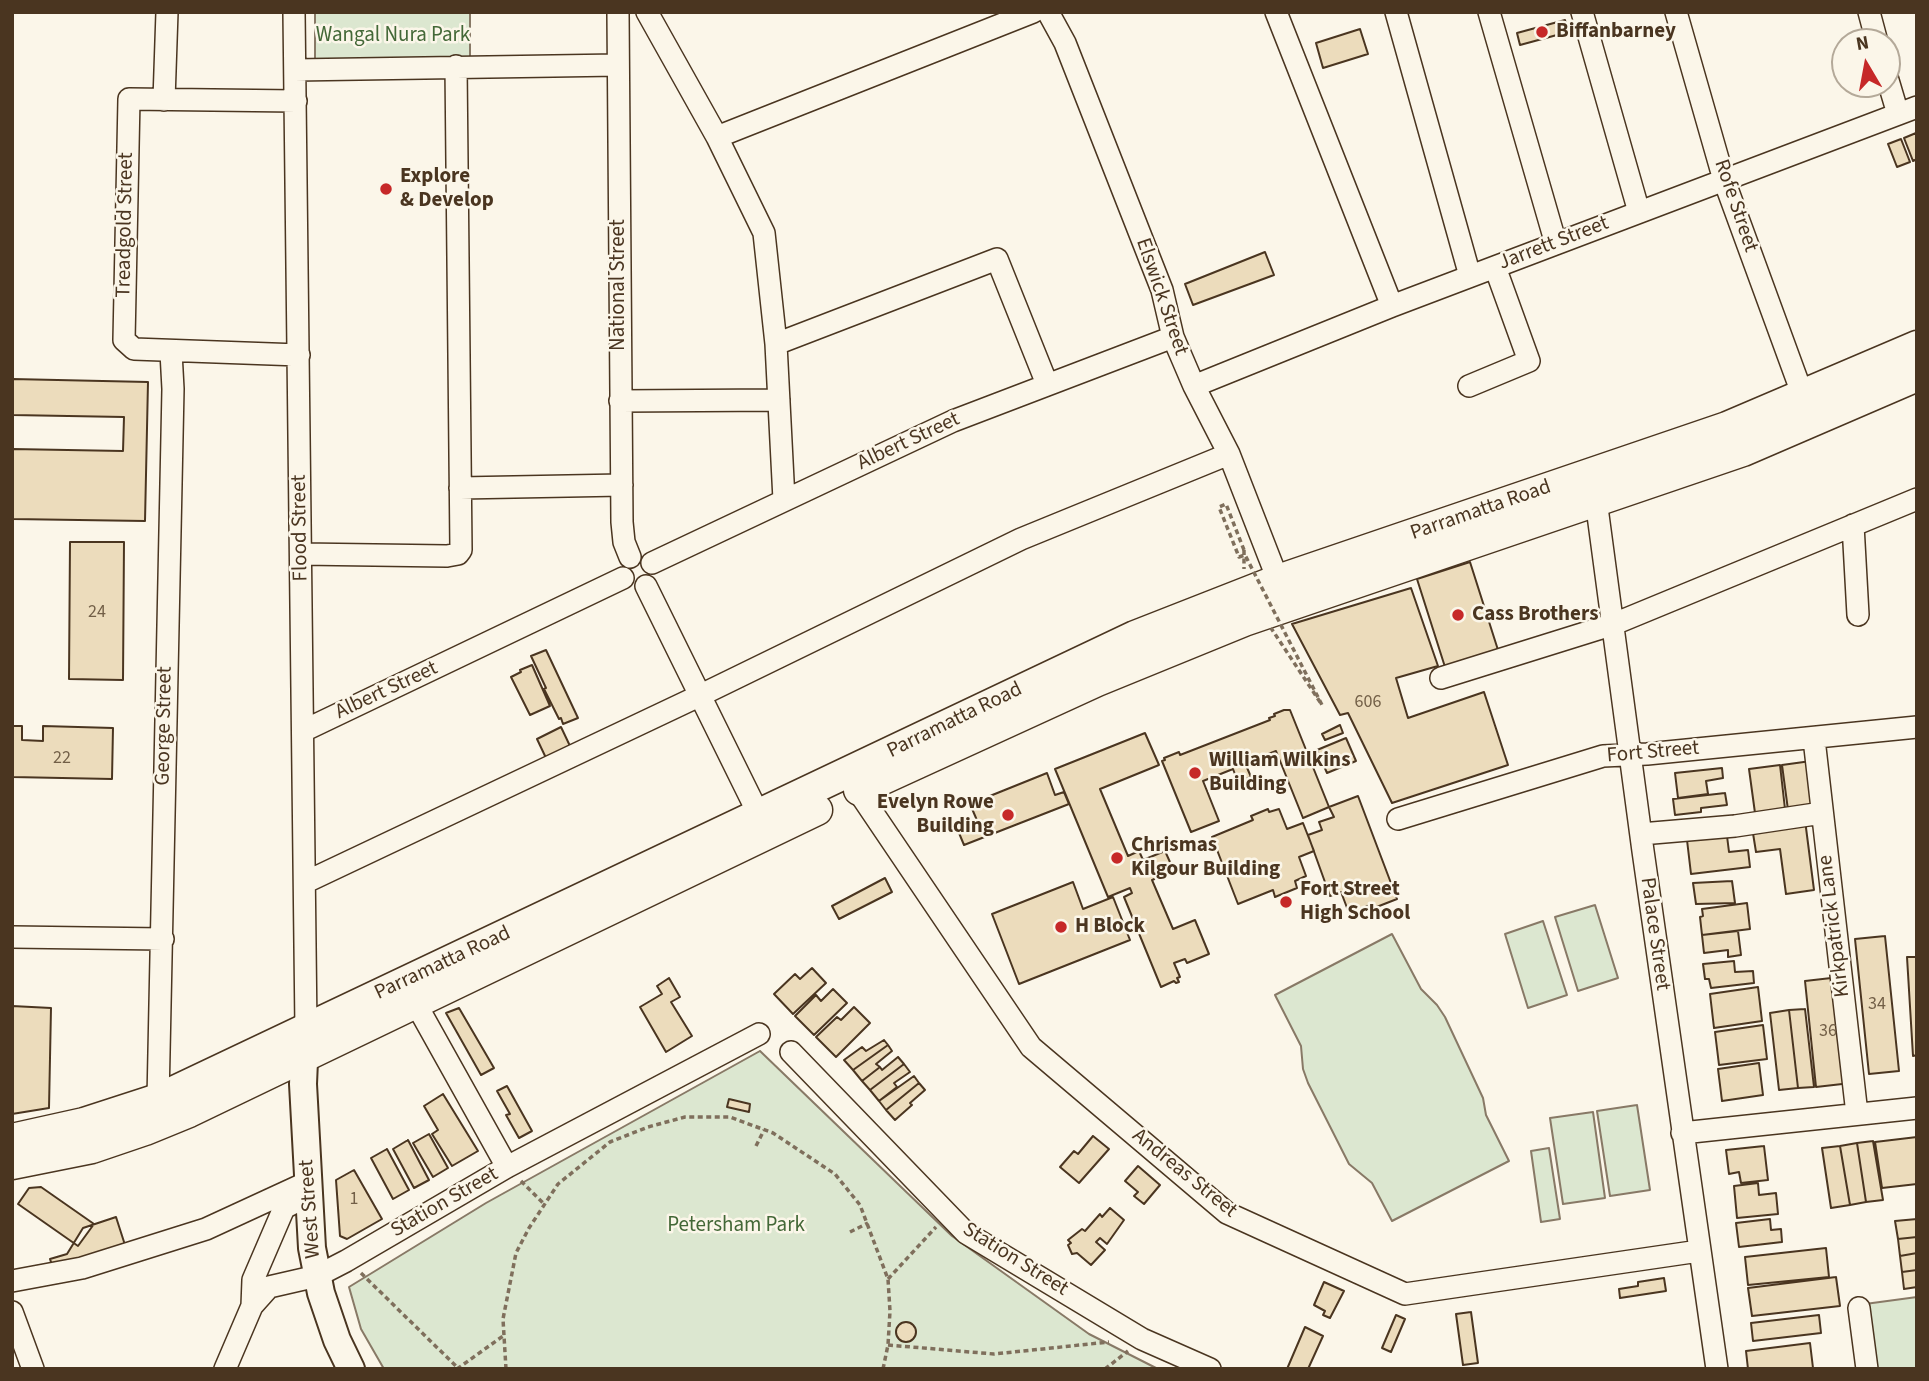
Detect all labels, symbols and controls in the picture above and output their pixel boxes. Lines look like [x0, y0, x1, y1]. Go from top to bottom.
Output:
place label: Biffanbarney [1556, 19, 1676, 45]
park label: Wangal Nura Park [316, 23, 470, 49]
marker: Biffanbarney [1534, 24, 1550, 40]
north arrow [1831, 28, 1901, 98]
text: N [1854, 29, 1871, 58]
street label: Treadgold Street [112, 152, 140, 298]
street label: Rofe Street [1707, 156, 1763, 256]
place label: Explore & Develop [400, 164, 494, 214]
marker: Explore & Develop [378, 181, 394, 197]
street label: Jarrett Street [1495, 211, 1613, 277]
street label: National Street [606, 219, 632, 351]
street label: Elswick Street [1129, 235, 1193, 359]
street label: Albert Street [854, 407, 964, 477]
street label: Flood Street [287, 474, 315, 582]
street label: Parramatta Road [1407, 475, 1555, 547]
house number: 24 [88, 602, 106, 624]
place label: Cass Brothers [1472, 602, 1598, 628]
marker: Cass Brothers [1450, 607, 1466, 623]
street label: Albert Street [332, 656, 442, 726]
street label: George Street [151, 666, 179, 786]
street label: Parramatta Road [883, 677, 1027, 765]
house number: 606 [1355, 692, 1381, 714]
street label: Fort Street [1606, 736, 1700, 770]
house number: 22 [53, 748, 71, 770]
place label: William Wilkins Building [1209, 748, 1350, 798]
marker: William Wilkins Building [1187, 765, 1203, 781]
place label: Evelyn Rowe Building [877, 790, 994, 840]
marker: Evelyn Rowe Building [1000, 807, 1016, 823]
place label: Chrismas Kilgour Building [1131, 833, 1280, 883]
marker: Chrismas Kilgour Building [1109, 850, 1125, 866]
street label: Kirkpatrick Lane [1814, 853, 1856, 999]
street label: Palace Street [1634, 876, 1674, 992]
place label: Fort Street High School [1300, 877, 1410, 927]
marker: Fort Street High School [1278, 894, 1294, 910]
place label: H Block [1075, 914, 1145, 940]
marker: H Block [1053, 919, 1069, 935]
street label: Parramatta Road [371, 921, 515, 1007]
house number: 34 [1868, 994, 1886, 1016]
house number: 36 [1819, 1021, 1837, 1043]
street label: Andreas Street [1126, 1124, 1242, 1224]
street label: West Street [295, 1159, 327, 1259]
street label: Station Street [387, 1162, 503, 1244]
house number: 1 [350, 1189, 358, 1211]
park label: Petersham Park [667, 1213, 805, 1239]
street label: Station Street [958, 1218, 1072, 1302]

